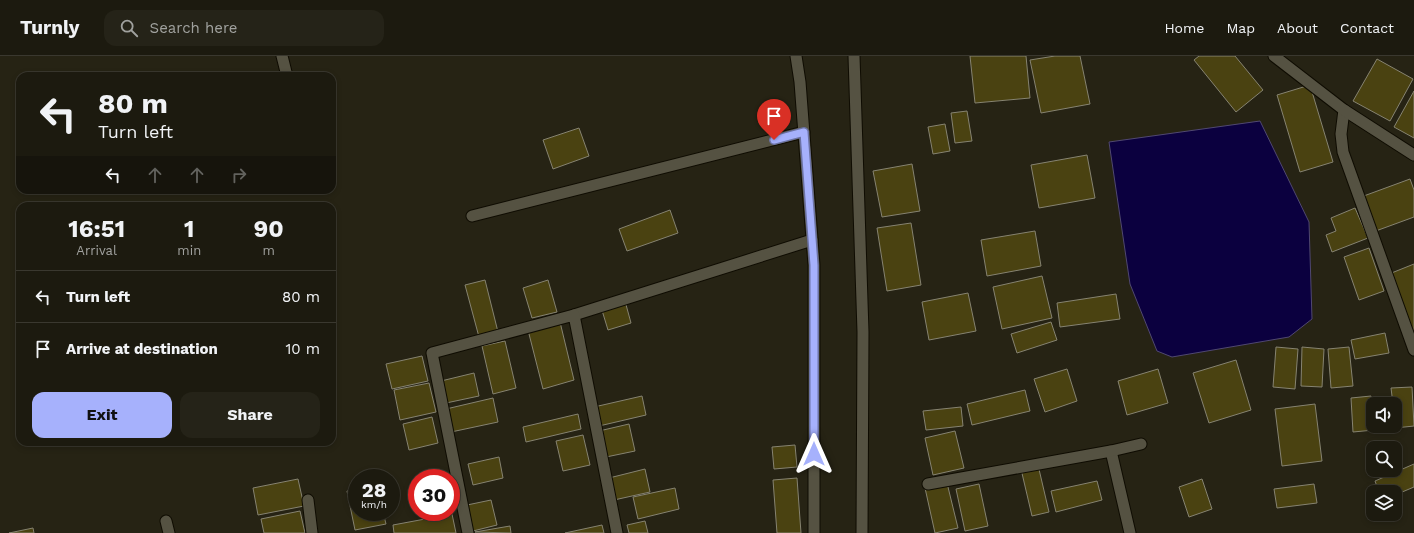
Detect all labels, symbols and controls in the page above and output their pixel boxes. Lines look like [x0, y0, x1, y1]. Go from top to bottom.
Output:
search box [104, 10, 384, 46]
text: Turnly [20, 16, 80, 39]
icon: search [118, 17, 140, 39]
text: Search here [150, 19, 237, 37]
text: Home [1164, 20, 1204, 36]
text: Map [1226, 20, 1255, 36]
text: About [1277, 20, 1318, 36]
text: Contact [1340, 20, 1394, 36]
text: 80 m [98, 87, 168, 120]
icon: left [32, 88, 84, 140]
pin [757, 99, 791, 140]
icon: arrive [763, 105, 785, 127]
text: Turn left [98, 121, 173, 142]
icon: left [102, 164, 124, 186]
icon: ahead [144, 164, 166, 186]
icon: ahead [186, 164, 208, 186]
icon: right [228, 164, 250, 186]
text: 16:51 [68, 215, 125, 243]
text: 1 [184, 215, 194, 243]
text: 90 [253, 215, 284, 243]
text: Arrival [76, 243, 117, 258]
text: min [177, 243, 201, 258]
text: m [262, 243, 275, 258]
icon: left [32, 286, 54, 308]
text: Turn left [66, 288, 130, 306]
text: 80 m [282, 288, 320, 306]
icon: arrive [32, 338, 54, 360]
text: Arrive at destination [66, 340, 218, 358]
text: 10 m [285, 340, 320, 358]
button: Exit [32, 392, 172, 438]
button: Share [180, 392, 320, 438]
map controls [1366, 397, 1402, 521]
button: sound [1366, 397, 1402, 433]
position arrow [793, 433, 835, 475]
button: search [1366, 441, 1402, 477]
speed limit sign: 30 [408, 469, 460, 521]
text: 28 [362, 478, 386, 502]
button: layers [1366, 485, 1402, 521]
text: km/h [361, 499, 387, 510]

